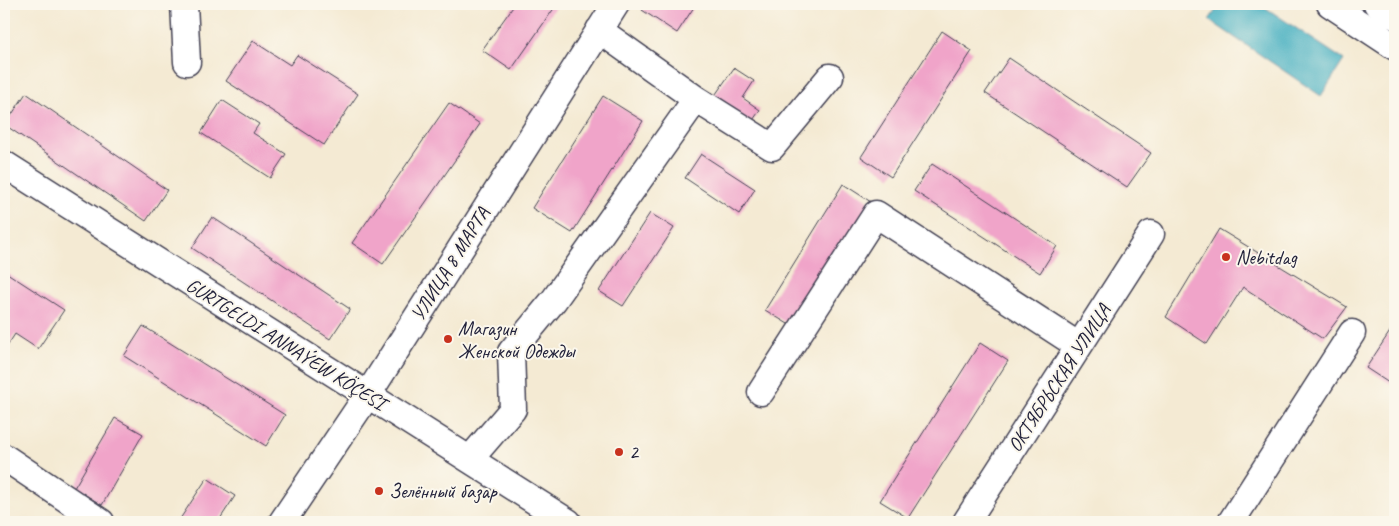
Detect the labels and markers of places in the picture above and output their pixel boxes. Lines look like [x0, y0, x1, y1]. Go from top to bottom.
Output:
place label: Nebitdag [1236, 245, 1298, 270]
marker: Nebitdag [1220, 251, 1232, 263]
place label: Магазин Женской Одежды [458, 316, 576, 364]
marker: Магазин Женской Одежды [442, 333, 454, 345]
place label: 2 [629, 440, 640, 465]
marker: 2 [613, 446, 625, 458]
place label: Зелённый базар [389, 479, 498, 504]
marker: Зелённый базар [373, 485, 385, 497]

